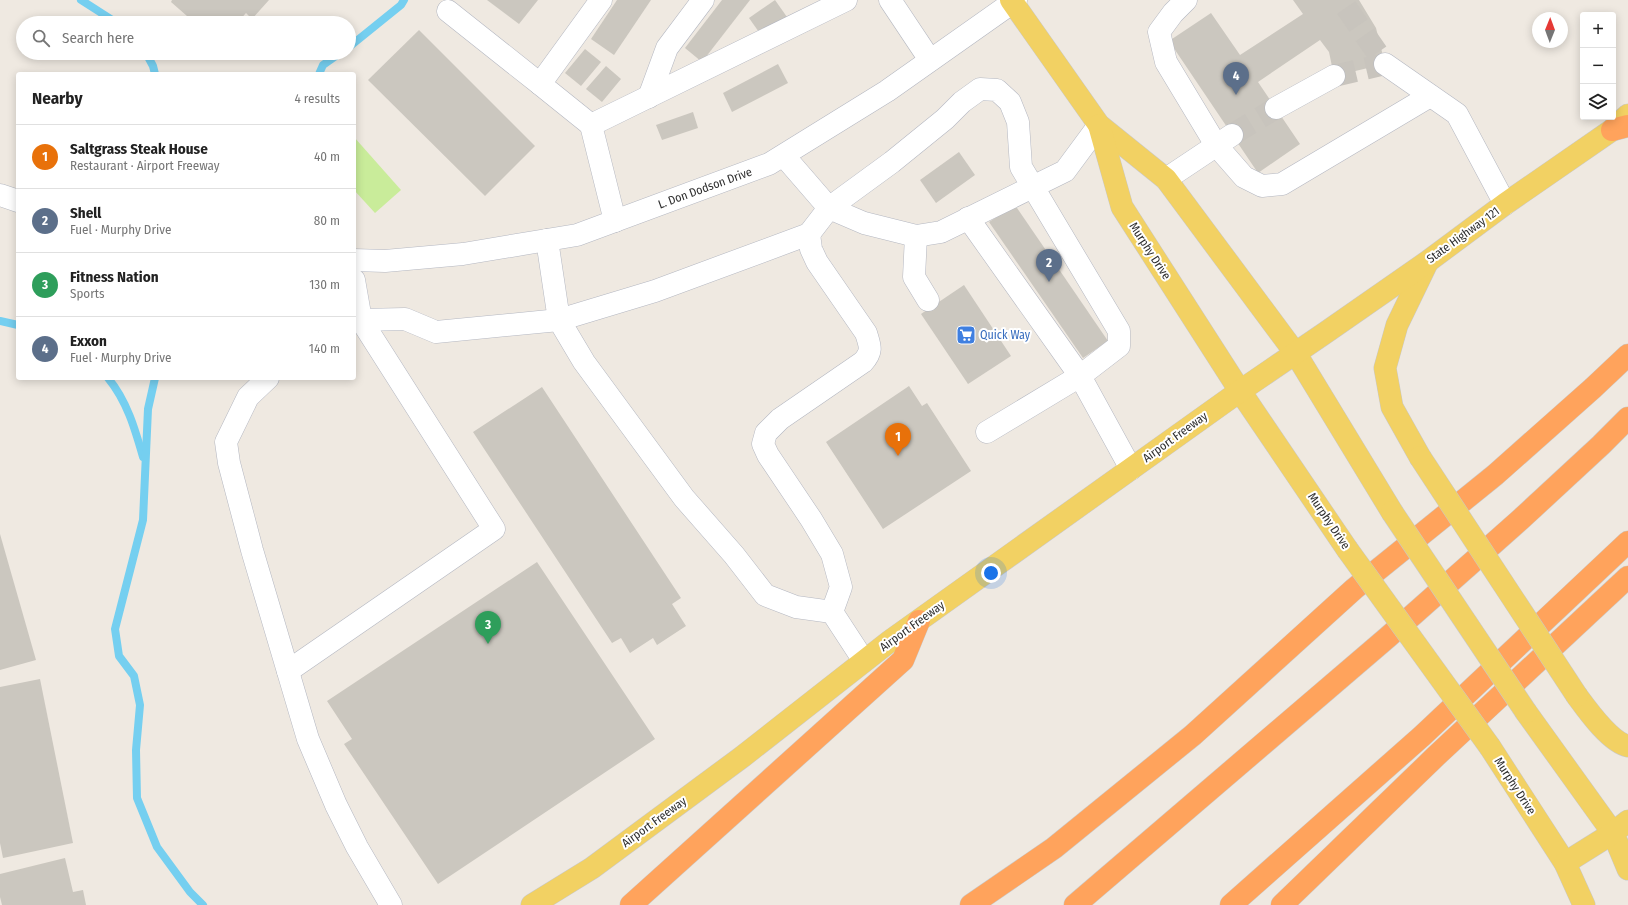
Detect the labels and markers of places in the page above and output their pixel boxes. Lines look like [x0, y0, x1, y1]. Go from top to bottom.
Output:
pin: 4 [1223, 62, 1249, 95]
pin: 2 [1036, 249, 1062, 282]
supermarket icon: Quick Way [955, 324, 977, 346]
place label: Quick Way [980, 328, 1031, 342]
pin: 1 [885, 423, 911, 456]
pin: 3 [475, 611, 501, 644]

